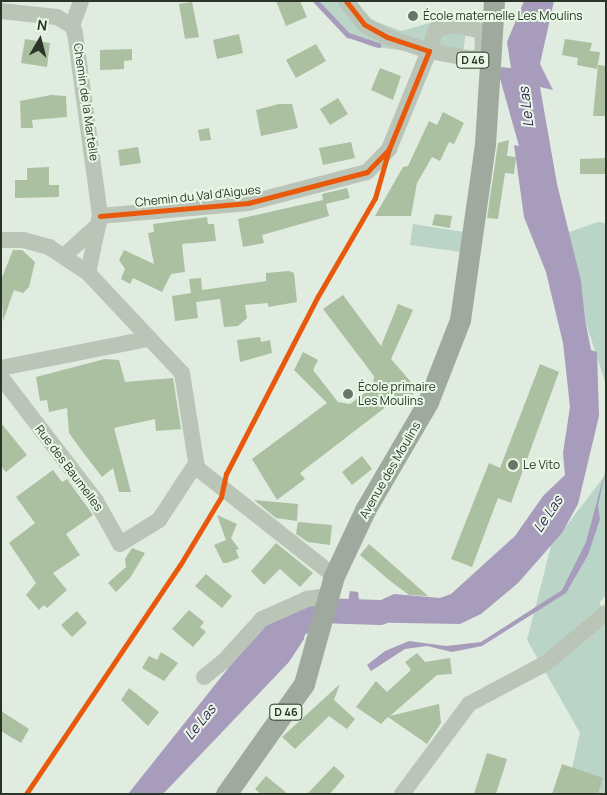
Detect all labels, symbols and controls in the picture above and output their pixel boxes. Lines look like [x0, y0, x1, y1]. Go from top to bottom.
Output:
place label: École maternelle Les Moulins [423, 9, 583, 23]
marker: École maternelle Les Moulins [407, 10, 419, 22]
north arrow [15, 15, 65, 65]
text: N [36, 15, 48, 35]
street label: Chemin de la Martelle [71, 42, 101, 162]
road number: D 46 [456, 52, 490, 68]
water label: Le Las [515, 86, 537, 128]
street label: Chemin du Val d'Aigues [134, 182, 262, 210]
place label: École primaire Les Moulins [358, 380, 436, 408]
marker: École primaire Les Moulins [342, 388, 354, 400]
street label: Avenue des Moulins [356, 419, 424, 521]
street label: Rue des Baumelles [32, 422, 106, 514]
place label: Le Vito [523, 458, 560, 472]
marker: Le Vito [507, 459, 519, 471]
water label: Le Las [530, 493, 566, 535]
water label: Le Las [181, 701, 219, 743]
road number: D 46 [268, 704, 304, 720]

